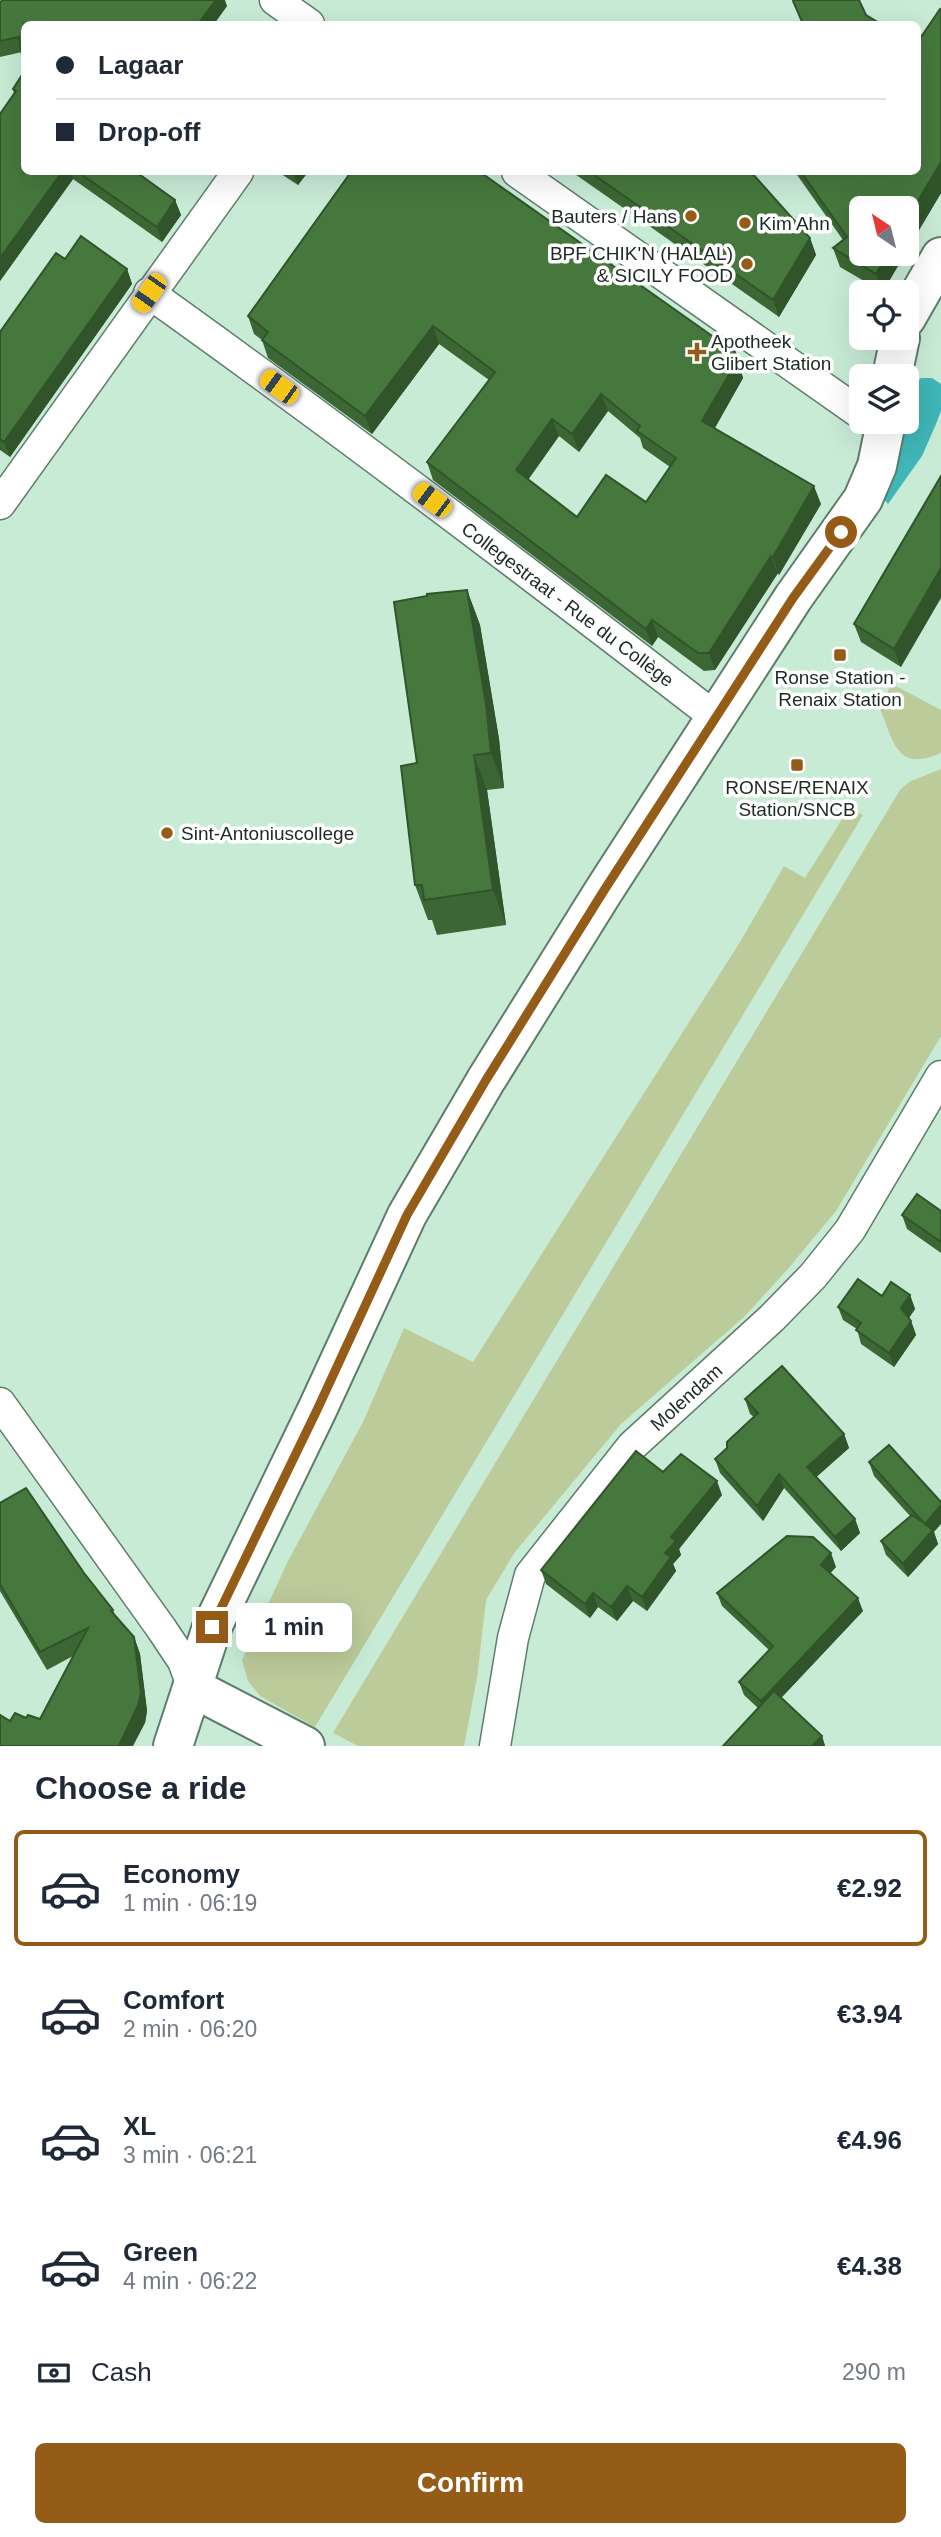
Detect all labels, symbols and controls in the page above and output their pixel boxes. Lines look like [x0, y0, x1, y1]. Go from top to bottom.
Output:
text: Lagaar [98, 50, 183, 80]
text: Drop-off [98, 117, 201, 147]
north arrow [849, 196, 919, 266]
map controls [849, 196, 919, 434]
place label: Bauters / Hans [551, 206, 677, 227]
marker: Bauters / Hans [683, 208, 699, 224]
place label: Kim Ahn [759, 213, 830, 234]
marker: Kim Ahn [737, 215, 753, 231]
place label: BPF CHIK'N (HALAL) & SICILY FOOD [550, 243, 733, 286]
marker: BPF CHIK'N (HALAL) & SICILY FOOD [739, 256, 755, 272]
car [129, 270, 170, 316]
button: locate [849, 280, 919, 350]
place label: Apotheek Glibert Station [711, 331, 831, 374]
marker: Apotheek Glibert Station [689, 344, 705, 360]
button: layers [849, 364, 919, 434]
car [256, 366, 303, 408]
car [409, 479, 456, 521]
route start [825, 516, 857, 548]
street label: Collegestraat - Rue du Collège [458, 518, 678, 691]
marker: Ronse Station - Renaix Station [832, 647, 848, 663]
place label: Ronse Station - Renaix Station [775, 667, 905, 710]
marker: RONSE/RENAIX Station/SNCB [789, 757, 805, 773]
place label: RONSE/RENAIX Station/SNCB [725, 777, 869, 820]
place label: Sint-Antoniuscollege [181, 823, 354, 844]
marker: Sint-Antoniuscollege [159, 825, 175, 841]
street label: Molendam [646, 1360, 726, 1435]
callout: 1 min [236, 1602, 352, 1652]
route end [196, 1611, 228, 1643]
text: 1 min [264, 1614, 324, 1640]
text: Choose a ride [35, 1770, 247, 1806]
icon: car [39, 1857, 102, 1920]
text: Economy [123, 1859, 240, 1889]
text: €2.92 [837, 1873, 902, 1903]
text: 1 min · 06:19 [123, 1890, 257, 1916]
icon: car [39, 1983, 102, 2046]
text: Comfort [123, 1985, 224, 2015]
text: €3.94 [837, 1999, 902, 2029]
text: 2 min · 06:20 [123, 2016, 257, 2042]
icon: car [39, 2109, 102, 2172]
text: XL [123, 2111, 156, 2141]
text: €4.96 [837, 2125, 902, 2155]
text: 3 min · 06:21 [123, 2142, 257, 2168]
icon: car [39, 2235, 102, 2298]
text: Green [123, 2237, 198, 2267]
text: €4.38 [837, 2251, 902, 2281]
text: 4 min · 06:22 [123, 2268, 257, 2294]
icon: cash [35, 2354, 73, 2392]
text: Cash [91, 2357, 152, 2387]
text: 290 m [842, 2359, 906, 2385]
button: Confirm [35, 2443, 906, 2523]

